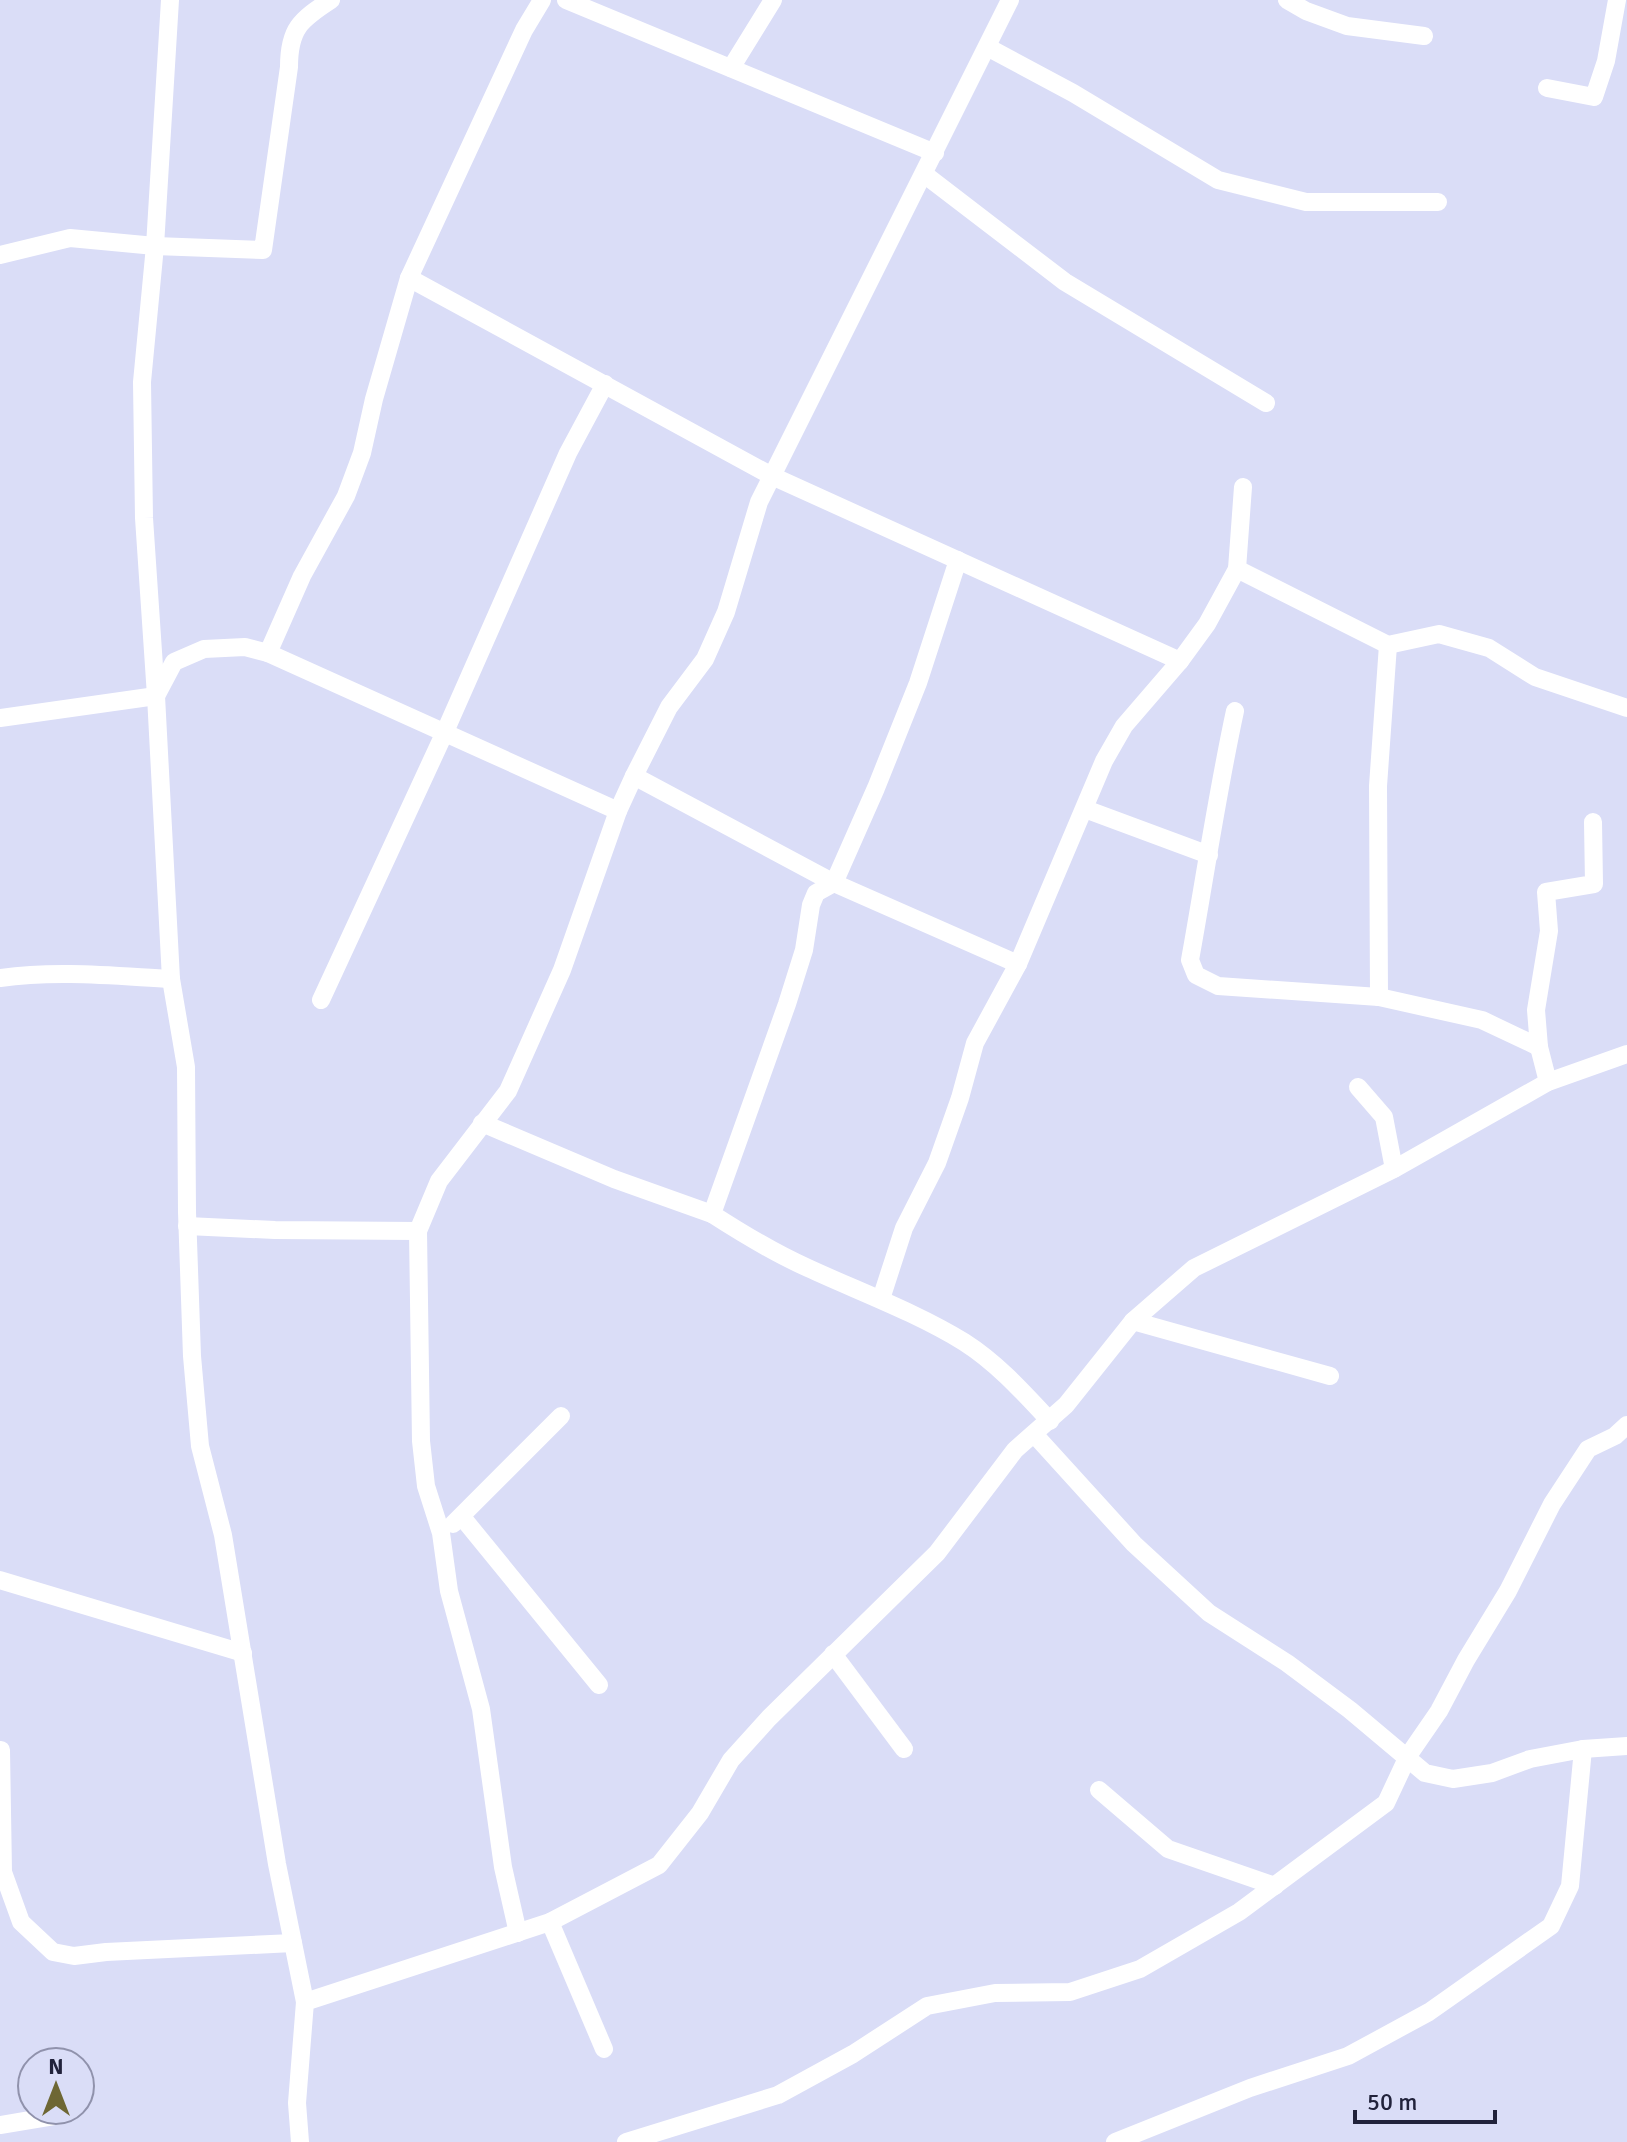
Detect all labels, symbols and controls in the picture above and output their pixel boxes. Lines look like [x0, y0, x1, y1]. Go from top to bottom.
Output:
north arrow [16, 2046, 96, 2126]
text: N [48, 2053, 64, 2080]
scale bar [1355, 2074, 1495, 2124]
text: 50 m [1367, 2087, 1417, 2117]

